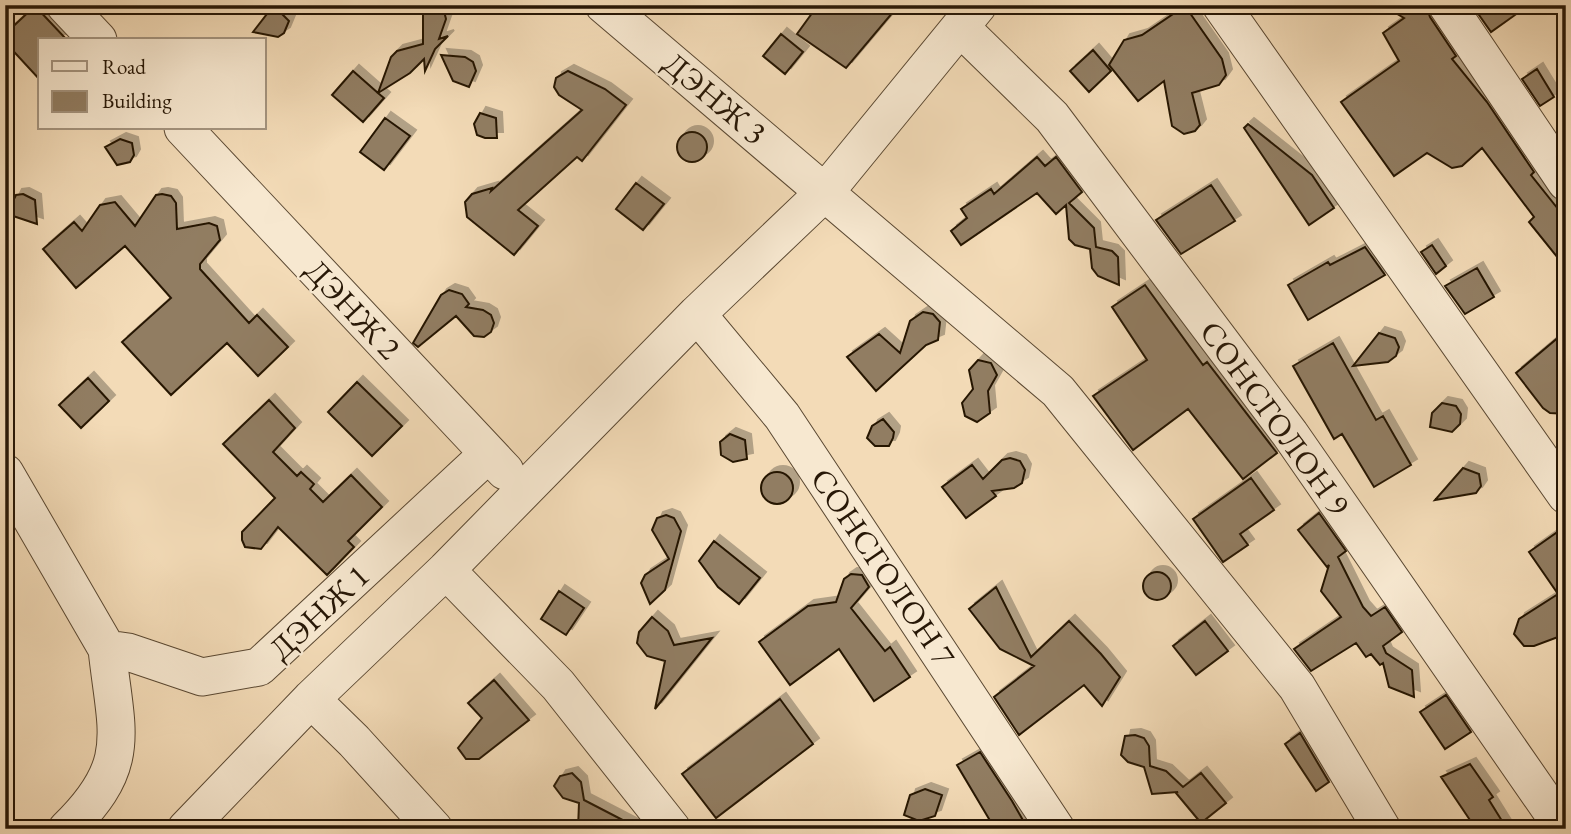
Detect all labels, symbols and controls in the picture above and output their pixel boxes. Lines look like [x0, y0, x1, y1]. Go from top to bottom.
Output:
legend [38, 38, 266, 130]
street label: ДЭНЖ 3 [655, 43, 775, 153]
text: Road [102, 53, 146, 80]
text: Building [102, 87, 172, 114]
street label: ДЭНЖ 2 [296, 250, 411, 369]
street label: СОНСГОЛОН 9 [1190, 313, 1360, 523]
street label: СОНСГОЛОН 7 [801, 460, 965, 675]
street label: ДЭНЖ 1 [260, 555, 378, 669]

